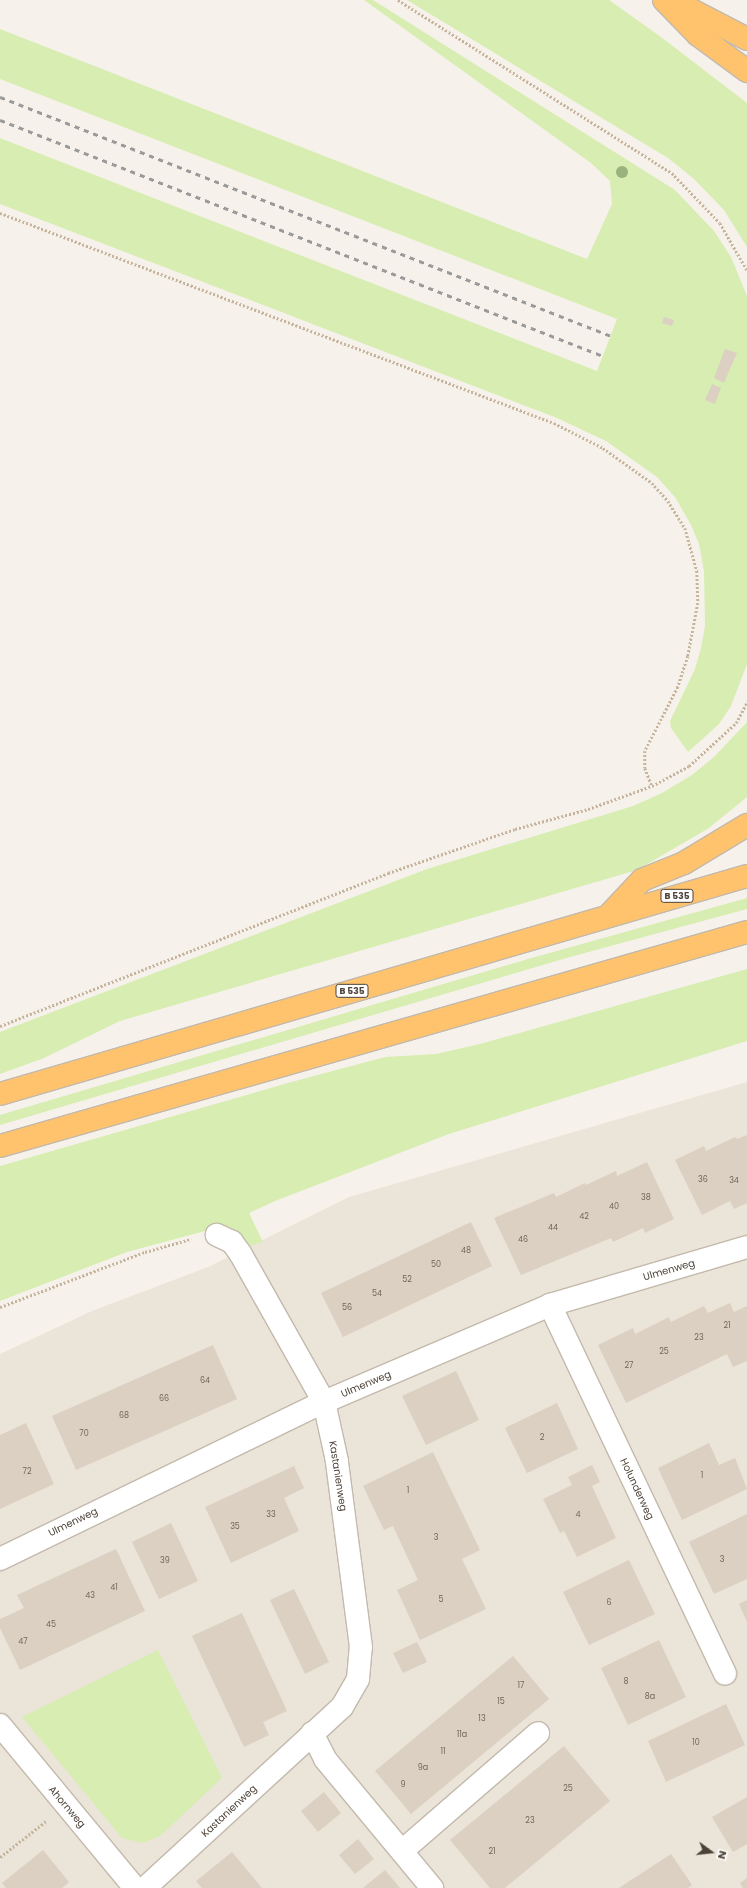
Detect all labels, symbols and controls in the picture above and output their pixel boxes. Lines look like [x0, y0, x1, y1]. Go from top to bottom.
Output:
road number: B 535 [660, 889, 694, 903]
road number: B 535 [335, 984, 369, 998]
house number: 36 [698, 1175, 708, 1185]
house number: 34 [729, 1176, 739, 1186]
house number: 38 [641, 1193, 651, 1203]
house number: 40 [609, 1202, 619, 1212]
house number: 42 [579, 1212, 589, 1222]
house number: 44 [548, 1223, 558, 1233]
house number: 46 [518, 1235, 528, 1245]
house number: 48 [461, 1246, 471, 1256]
street label: Ulmenweg [642, 1257, 696, 1283]
house number: 50 [431, 1260, 441, 1270]
house number: 52 [402, 1275, 412, 1285]
house number: 54 [372, 1289, 382, 1299]
house number: 56 [342, 1303, 352, 1313]
house number: 21 [723, 1321, 731, 1331]
house number: 23 [694, 1333, 704, 1343]
house number: 25 [659, 1347, 669, 1357]
house number: 27 [625, 1361, 633, 1371]
street label: Ulmenweg [339, 1368, 393, 1400]
house number: 64 [200, 1376, 210, 1386]
house number: 66 [159, 1394, 169, 1404]
house number: 68 [119, 1411, 129, 1421]
house number: 70 [79, 1429, 89, 1439]
house number: 2 [540, 1433, 544, 1443]
street label: Kastanienweg [327, 1440, 349, 1512]
street label: Holunderweg [618, 1456, 656, 1522]
house number: 72 [23, 1467, 31, 1477]
house number: 1 [701, 1471, 703, 1481]
house number: 1 [407, 1486, 409, 1496]
street label: Ulmenweg [46, 1505, 100, 1539]
house number: 33 [266, 1510, 276, 1520]
house number: 4 [575, 1510, 581, 1520]
house number: 35 [230, 1522, 240, 1532]
house number: 3 [434, 1533, 438, 1543]
house number: 3 [720, 1555, 724, 1565]
house number: 39 [160, 1556, 170, 1566]
house number: 41 [110, 1583, 118, 1593]
house number: 43 [85, 1591, 95, 1601]
house number: 5 [438, 1595, 444, 1605]
house number: 6 [606, 1598, 612, 1608]
house number: 45 [46, 1620, 56, 1630]
house number: 47 [18, 1637, 28, 1647]
house number: 8 [623, 1677, 629, 1687]
house number: 17 [518, 1681, 524, 1691]
house number: 8a [645, 1692, 655, 1702]
house number: 15 [497, 1697, 505, 1707]
house number: 13 [478, 1714, 486, 1724]
house number: 11a [457, 1730, 467, 1740]
house number: 10 [692, 1738, 700, 1748]
house number: 11 [440, 1747, 446, 1757]
house number: 9a [418, 1763, 428, 1773]
house number: 9 [400, 1780, 406, 1790]
street label: Kastanienweg [199, 1782, 259, 1840]
street label: Ahornweg [46, 1784, 88, 1830]
house number: 25 [563, 1784, 573, 1794]
house number: 23 [525, 1816, 535, 1826]
north arrow [691, 1832, 731, 1872]
house number: 21 [488, 1847, 496, 1857]
text: N [714, 1849, 731, 1861]

